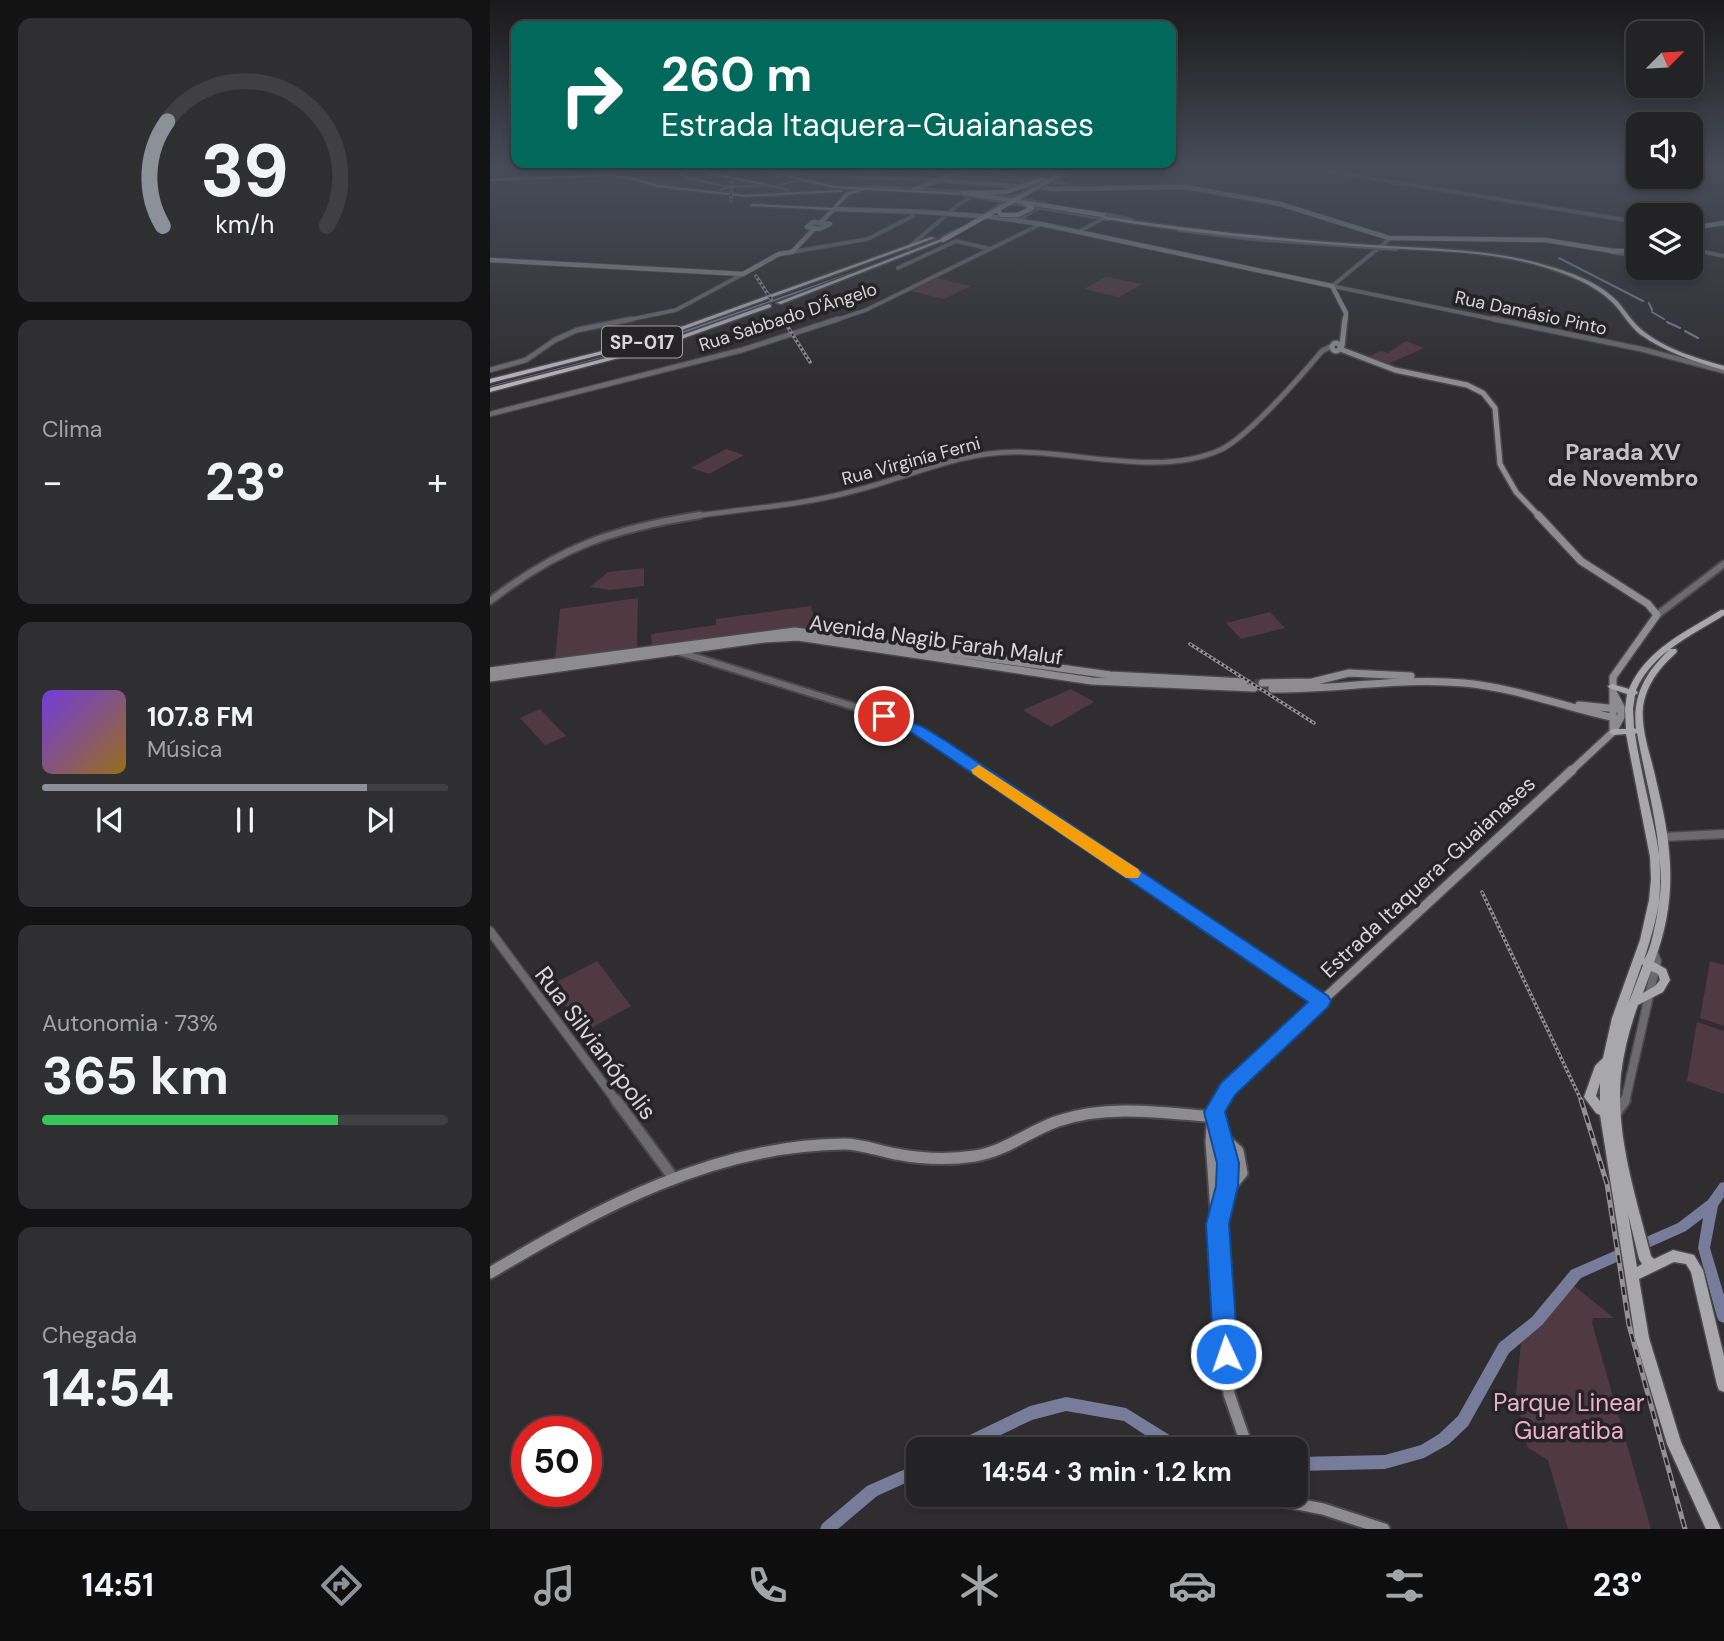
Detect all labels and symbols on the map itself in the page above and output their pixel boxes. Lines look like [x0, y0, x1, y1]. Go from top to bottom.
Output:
north arrow [1626, 21, 1703, 98]
street label: Rua Sabbado D'Ângelo [696, 277, 880, 357]
street label: Rua Damásio Pinto [1453, 285, 1609, 341]
road number: SP-017 [602, 326, 682, 358]
street label: Rua Virginía Ferni [839, 431, 983, 491]
district label: Parada XV de Novembro [1548, 437, 1698, 493]
street label: Avenida Nagib Farah Maluf [807, 608, 1065, 672]
pin [854, 686, 914, 746]
street label: Estrada Itaquera-Guaianases [1315, 770, 1541, 984]
street label: Rua Silvianópolis [528, 960, 664, 1126]
position arrow [1189, 1317, 1263, 1391]
park label: Parque Linear Guaratiba [1493, 1387, 1645, 1446]
speed limit sign: 50 [511, 1416, 602, 1507]

